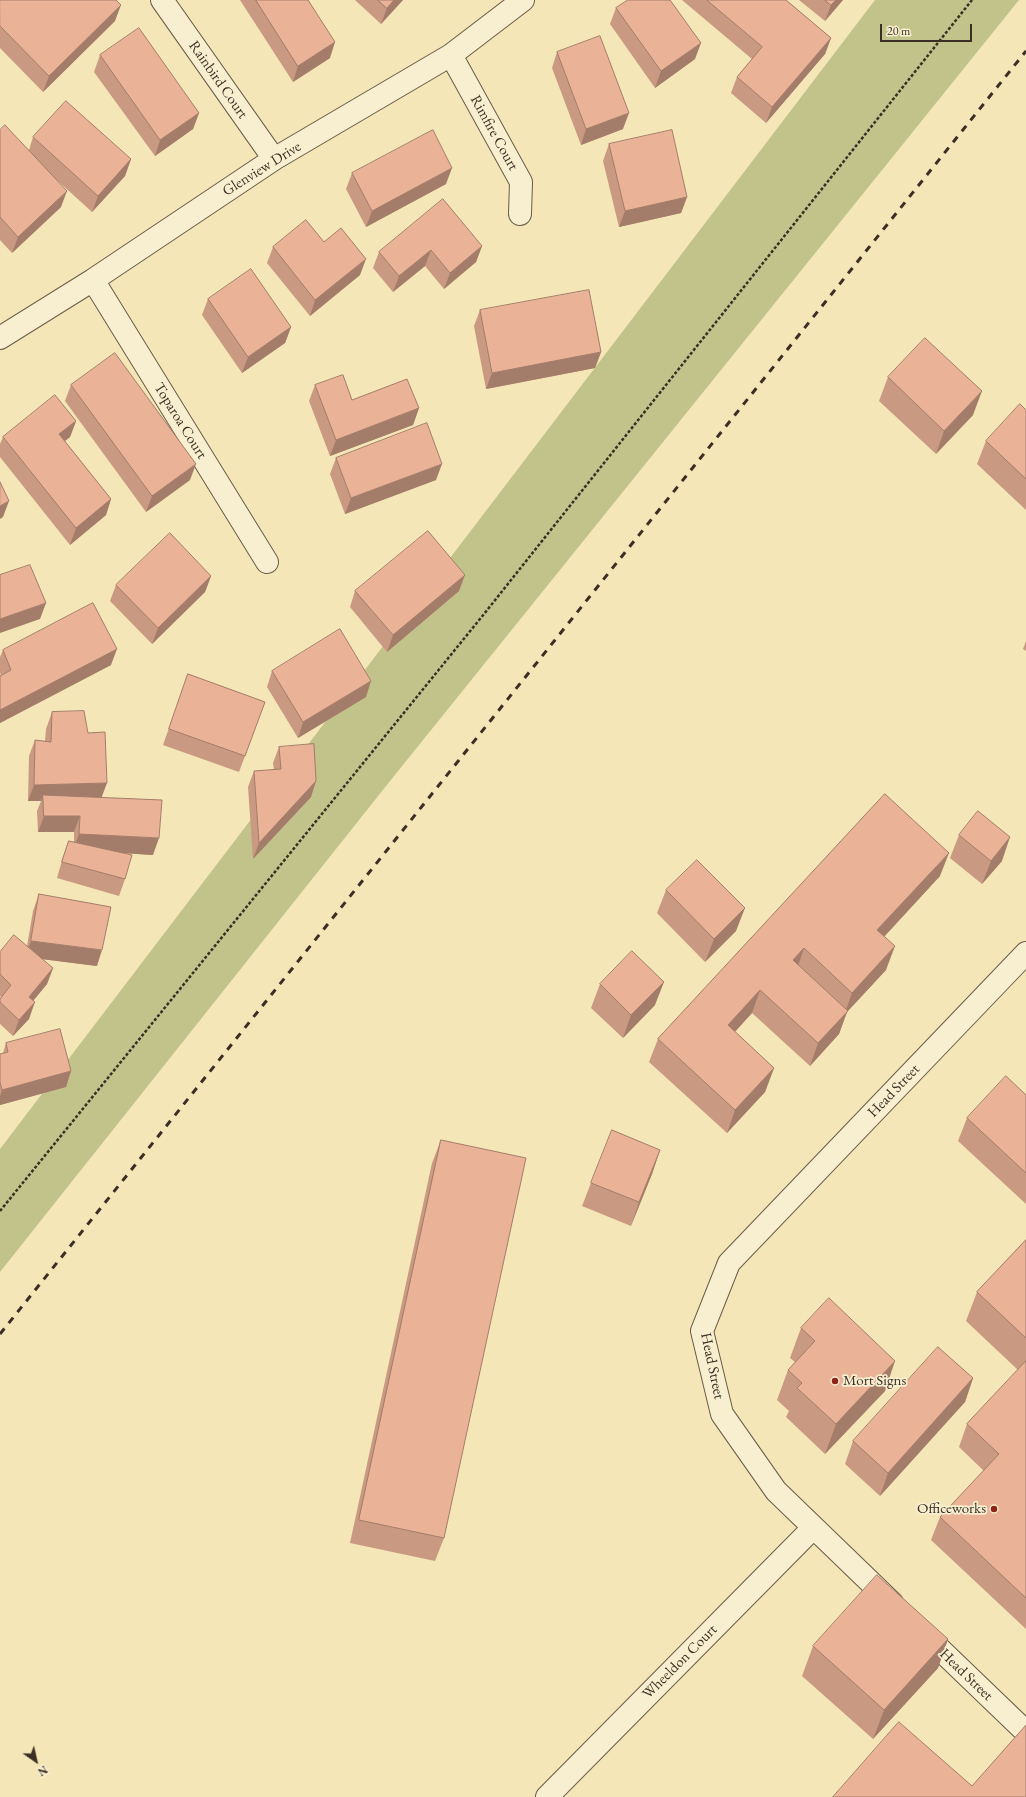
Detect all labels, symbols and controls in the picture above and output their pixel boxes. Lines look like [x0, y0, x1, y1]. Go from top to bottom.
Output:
scale bar [882, 16, 974, 42]
text: 20 m [887, 23, 910, 39]
street label: Rainbird Court [185, 38, 251, 122]
street label: Rimfire Court [466, 92, 522, 174]
street label: Glenview Drive [219, 138, 305, 200]
street label: Toparoa Court [150, 380, 210, 462]
street label: Head Street [864, 1060, 924, 1122]
street label: Head Street [696, 1331, 728, 1401]
place label: Mort Signs [843, 1372, 906, 1390]
marker: Mort Signs [830, 1376, 840, 1386]
place label: Officeworks [917, 1500, 986, 1518]
marker: Officeworks [989, 1504, 999, 1514]
street label: Wheeldon Court [639, 1621, 721, 1703]
street label: Head Street [935, 1645, 997, 1705]
north arrow [16, 1741, 56, 1781]
text: N [35, 1763, 50, 1779]

